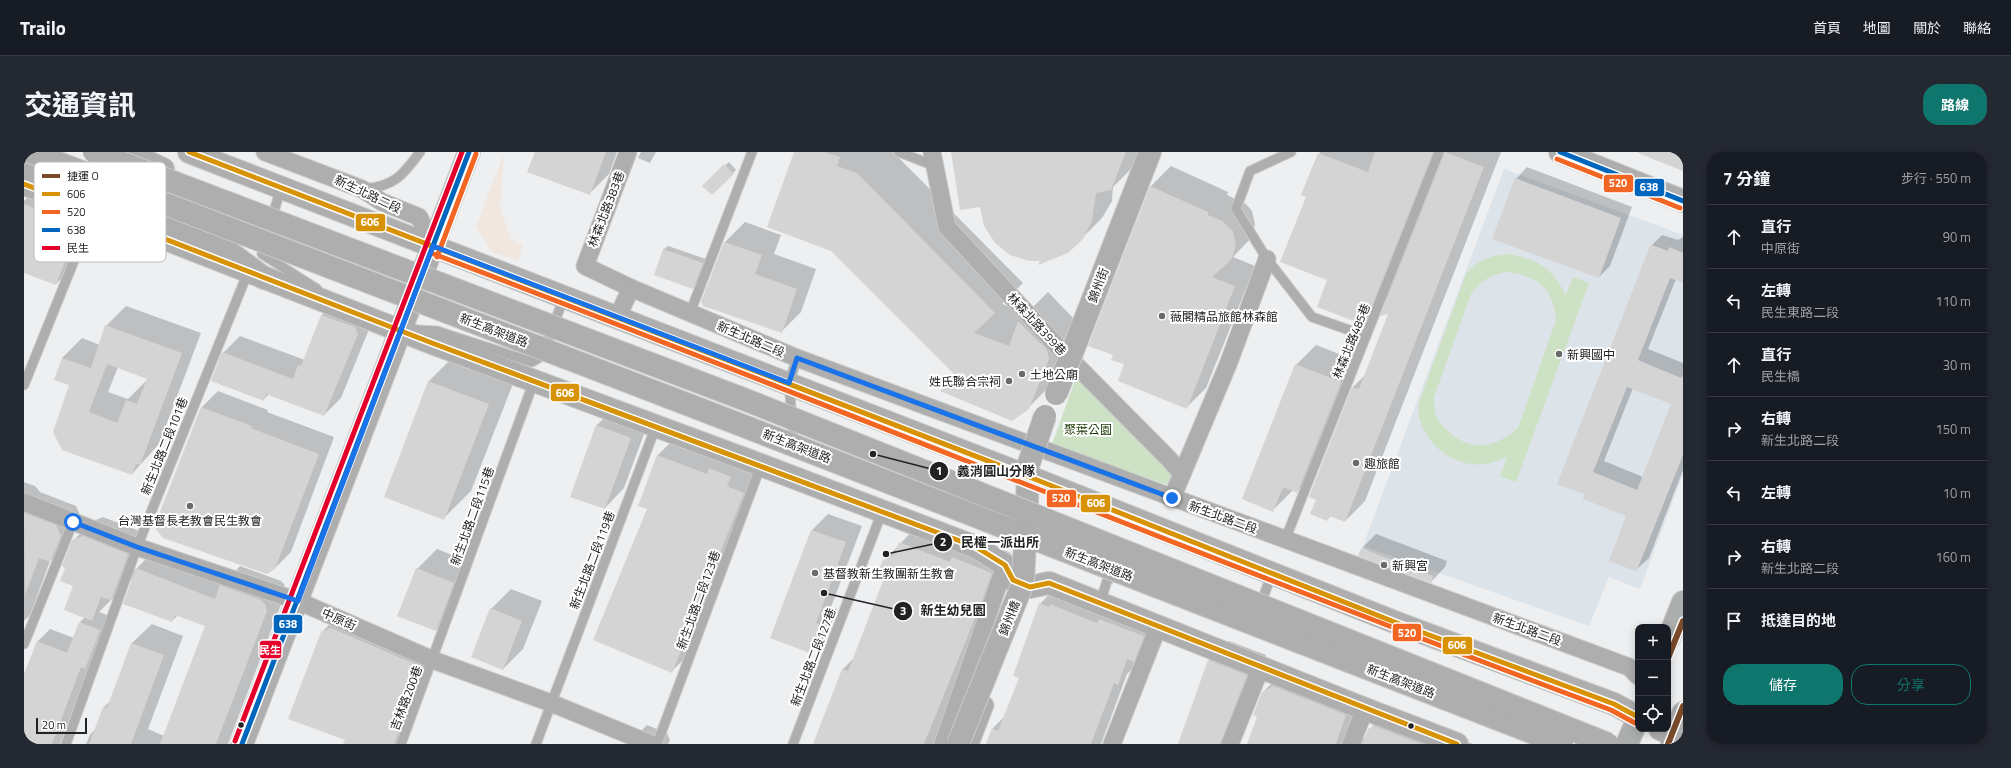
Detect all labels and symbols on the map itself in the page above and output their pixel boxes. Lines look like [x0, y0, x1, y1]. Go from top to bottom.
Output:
legend [34, 162, 166, 262]
text: 捷運 O [67, 168, 99, 184]
street label: 林森北路383巷 [583, 168, 629, 250]
street label: 新生北路二段 [331, 170, 405, 218]
line badge: 520 [1603, 174, 1634, 193]
text: 520 [1609, 175, 1627, 191]
line badge: 638 [1634, 178, 1665, 197]
text: 638 [1640, 179, 1658, 195]
text: 606 [67, 186, 85, 202]
text: 520 [67, 204, 85, 220]
line badge: 606 [355, 213, 386, 232]
text: 606 [361, 214, 379, 230]
text: 638 [67, 222, 85, 238]
text: 民生 [67, 240, 89, 256]
street label: 錦州街 [1083, 265, 1113, 305]
street label: 林森北路399巷 [1003, 288, 1071, 360]
street label: 林森北路485巷 [1327, 300, 1375, 382]
place label: 薇閣精品旅館林森館 [1170, 307, 1278, 326]
street label: 新生高架道路 [457, 308, 531, 352]
marker: 薇閣精品旅館林森館 [1157, 311, 1167, 321]
street label: 新生北路二段 [714, 316, 788, 362]
place label: 新興國中 [1567, 345, 1615, 364]
marker: 新興國中 [1554, 349, 1564, 359]
place label: 土地公廟 [1030, 365, 1078, 384]
marker: 土地公廟 [1017, 369, 1027, 379]
place label: 姓氏聯合宗祠 [929, 372, 1001, 391]
marker: 姓氏聯合宗祠 [1004, 376, 1014, 386]
line badge: 606 [550, 383, 580, 402]
text: 606 [556, 385, 574, 401]
street label: 新生北路二段101巷 [136, 394, 192, 498]
park label: 聚葉公園 [1064, 420, 1112, 439]
street label: 新生高架道路 [760, 424, 834, 468]
place label: 趣旅館 [1364, 454, 1400, 473]
marker: 趣旅館 [1351, 458, 1361, 468]
callout: 義消圓山分隊 [929, 459, 1043, 484]
text: 1 [936, 461, 942, 480]
text: 義消圓山分隊 [957, 461, 1035, 481]
street label: 新生北路二段115巷 [445, 464, 499, 568]
line badge: 520 [1046, 489, 1077, 508]
route end [1163, 489, 1181, 507]
text: 520 [1052, 490, 1070, 506]
line badge: 606 [1080, 494, 1111, 513]
text: 606 [1087, 495, 1105, 511]
street label: 新生北路二段 [1186, 496, 1260, 538]
marker: 台灣基督長老教會民生教會 [185, 501, 195, 511]
street label: 新生北路二段119巷 [564, 508, 620, 612]
place label: 台灣基督長老教會民生教會 [118, 511, 262, 530]
route start [64, 513, 82, 531]
callout: 民權一派出所 [933, 530, 1047, 555]
text: 2 [940, 532, 946, 551]
text: 民權一派出所 [961, 532, 1039, 552]
street label: 新生高架道路 [1062, 542, 1136, 586]
street label: 新生北路二段123巷 [671, 548, 725, 652]
place label: 新興宮 [1392, 556, 1428, 575]
marker: 新興宮 [1379, 560, 1389, 570]
place label: 基督教新生教團新生教會 [823, 564, 955, 583]
marker: 基督教新生教團新生教會 [810, 568, 820, 578]
callout: 新生幼兒園 [893, 598, 994, 623]
street label: 錦州橋 [993, 598, 1025, 638]
text: 新生幼兒園 [920, 600, 986, 620]
text: 3 [900, 601, 906, 620]
street label: 中原街 [319, 603, 359, 635]
street label: 新生北路二段127巷 [785, 605, 841, 709]
street label: 新生北路二段 [1490, 608, 1564, 650]
line badge: 638 [273, 614, 303, 634]
text: 638 [279, 616, 297, 632]
line badge: 520 [1392, 623, 1422, 642]
text: 520 [1398, 625, 1416, 641]
line badge: 606 [1442, 636, 1473, 655]
text: 606 [1448, 637, 1466, 653]
line badge: 民生 [259, 640, 282, 659]
text: 民生 [259, 642, 281, 658]
street label: 新生高架道路 [1364, 659, 1438, 703]
street label: 吉林路200巷 [385, 663, 427, 733]
scale bar [36, 716, 87, 735]
unlabelled marker [236, 720, 246, 730]
unlabelled marker [1406, 721, 1416, 731]

